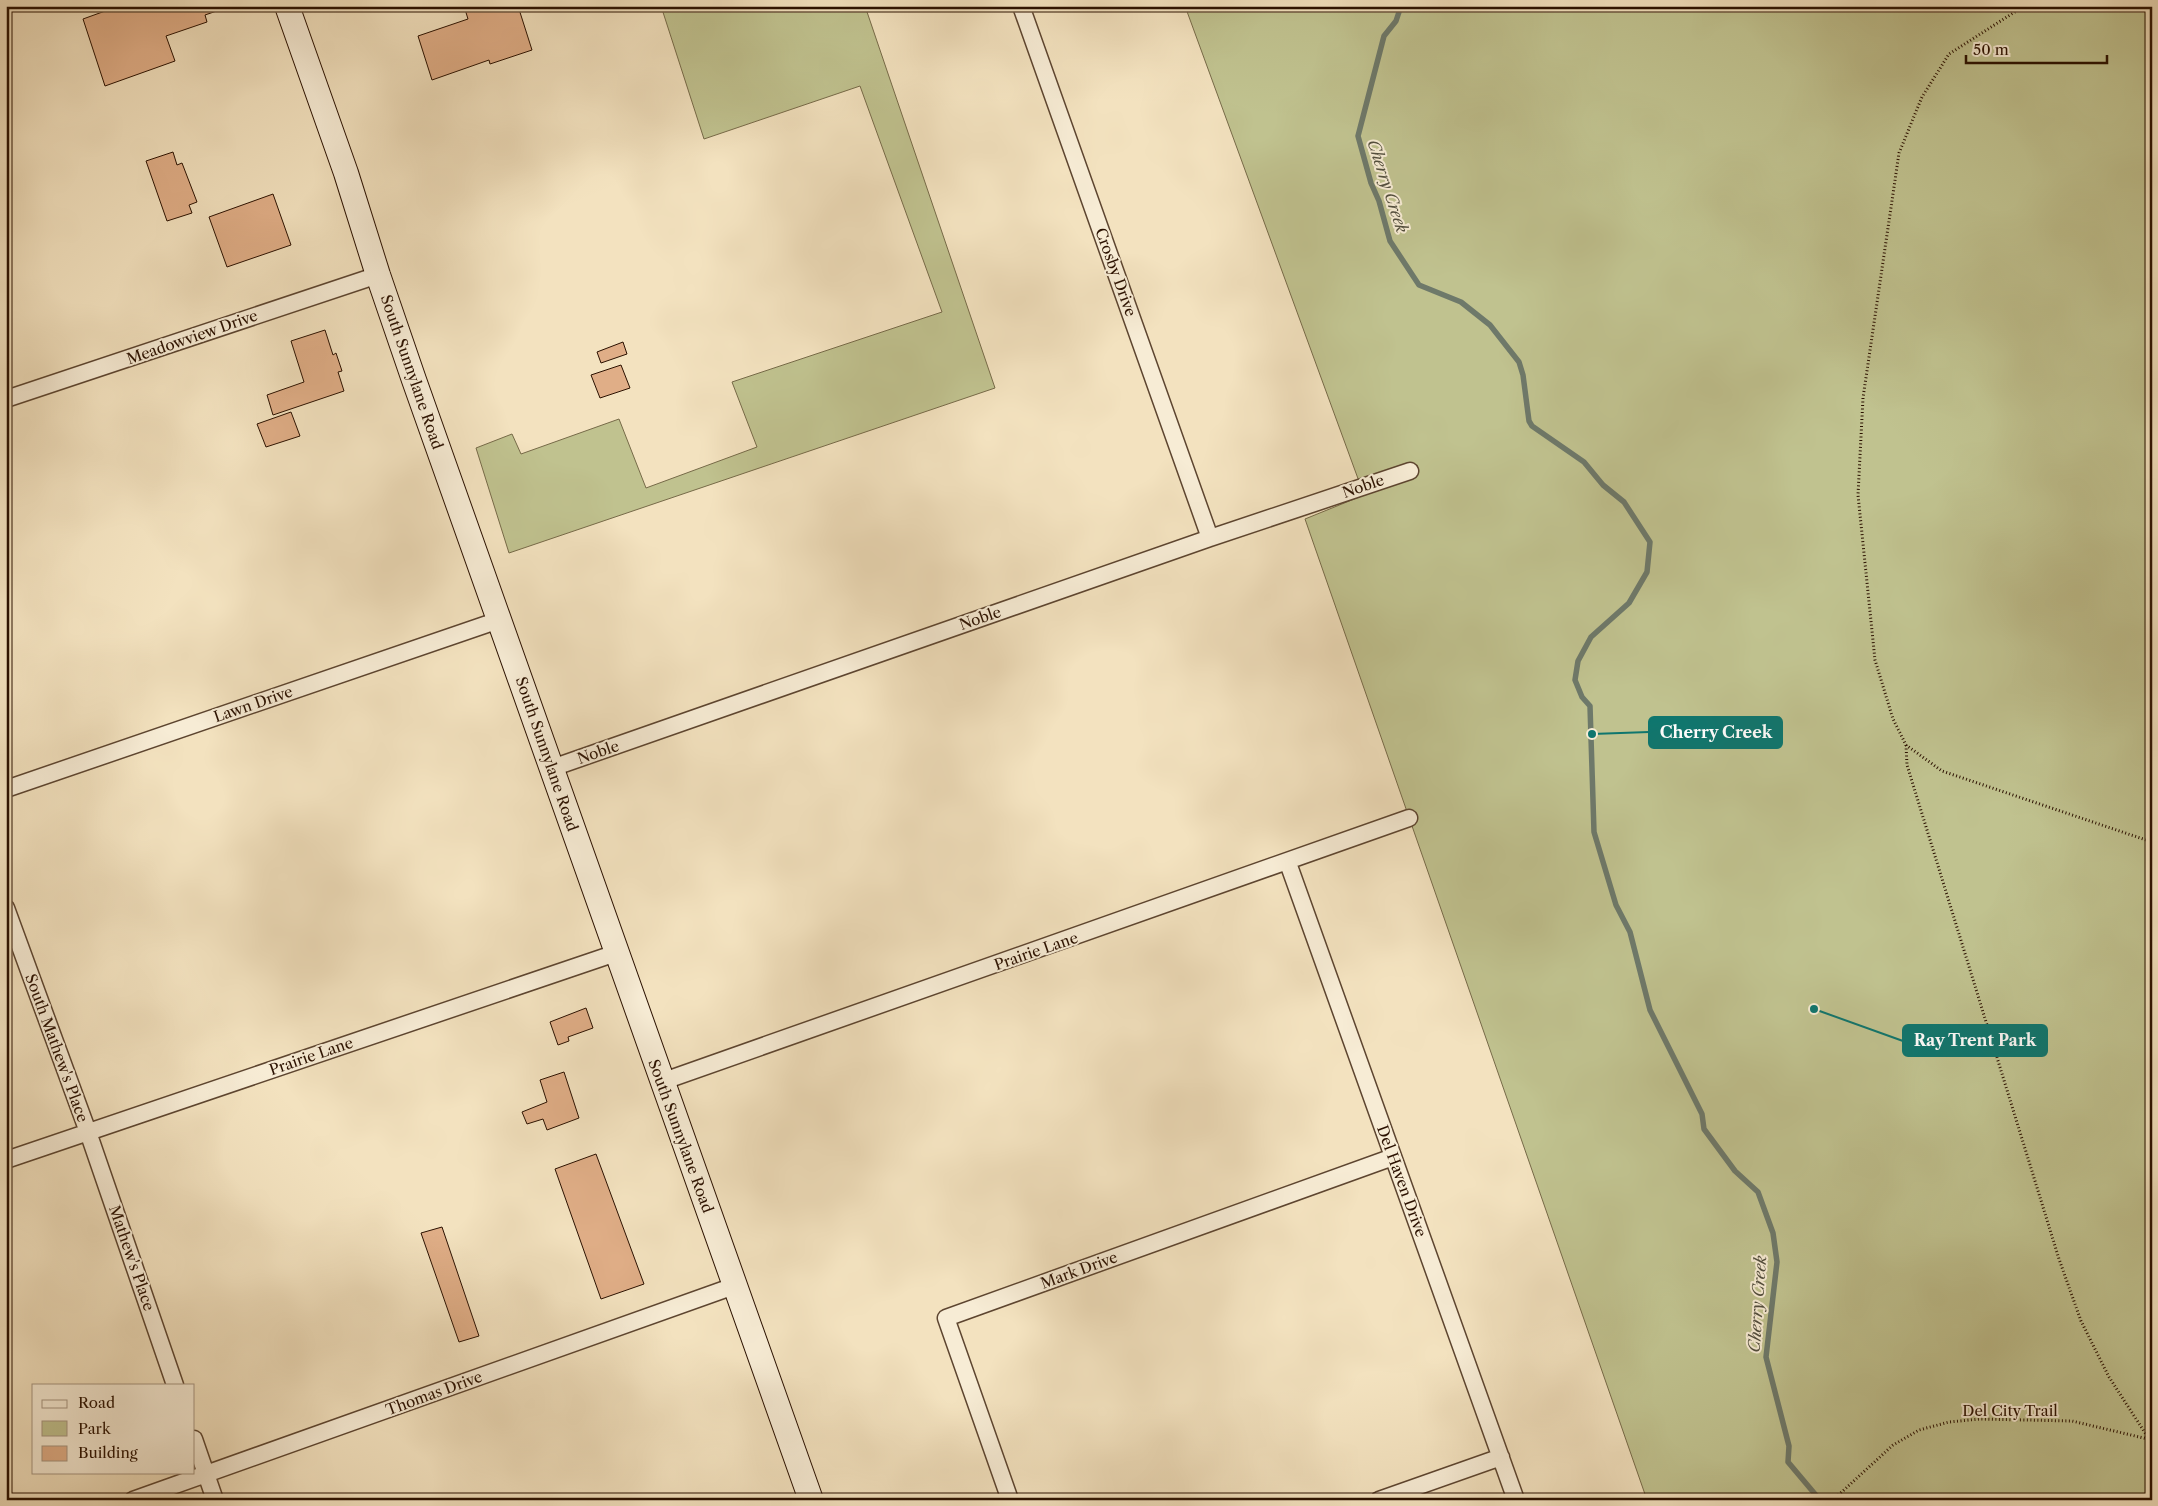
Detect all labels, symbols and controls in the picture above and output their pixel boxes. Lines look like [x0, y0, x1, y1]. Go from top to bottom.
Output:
scale bar [1966, 32, 2107, 64]
text: 50 m [1973, 40, 2009, 59]
water label: Cherry Creek [1364, 137, 1413, 236]
street label: Crosby Drive [1091, 225, 1141, 319]
street label: South Sunnylane Road [377, 292, 447, 452]
street label: Meadowview Drive [124, 306, 260, 368]
street label: Noble [1340, 470, 1386, 502]
street label: Noble [957, 602, 1003, 634]
street label: South Sunnylane Road [512, 674, 582, 834]
street label: Lawn Drive [211, 682, 295, 726]
callout: Cherry Creek [1649, 717, 1782, 748]
text: Cherry Creek [1660, 722, 1773, 742]
street label: Noble [575, 736, 621, 768]
street label: Prairie Lane [992, 928, 1080, 974]
street label: South Mathew's Place [21, 971, 93, 1125]
callout: Ray Trent Park [1903, 1025, 2047, 1056]
text: Ray Trent Park [1914, 1030, 2037, 1050]
street label: Prairie Lane [267, 1033, 355, 1079]
street label: South Sunnylane Road [644, 1057, 718, 1215]
street label: Del Haven Drive [1373, 1122, 1431, 1240]
street label: Mathew's Place [105, 1203, 159, 1313]
street label: Mark Drive [1038, 1247, 1120, 1293]
water label: Cherry Creek [1744, 1254, 1770, 1353]
street label: Thomas Drive [383, 1367, 485, 1419]
legend [32, 1384, 195, 1474]
text: Road [78, 1393, 115, 1412]
street label: Del City Trail [1962, 1401, 2058, 1420]
text: Park [78, 1419, 112, 1438]
text: Building [78, 1443, 138, 1462]

